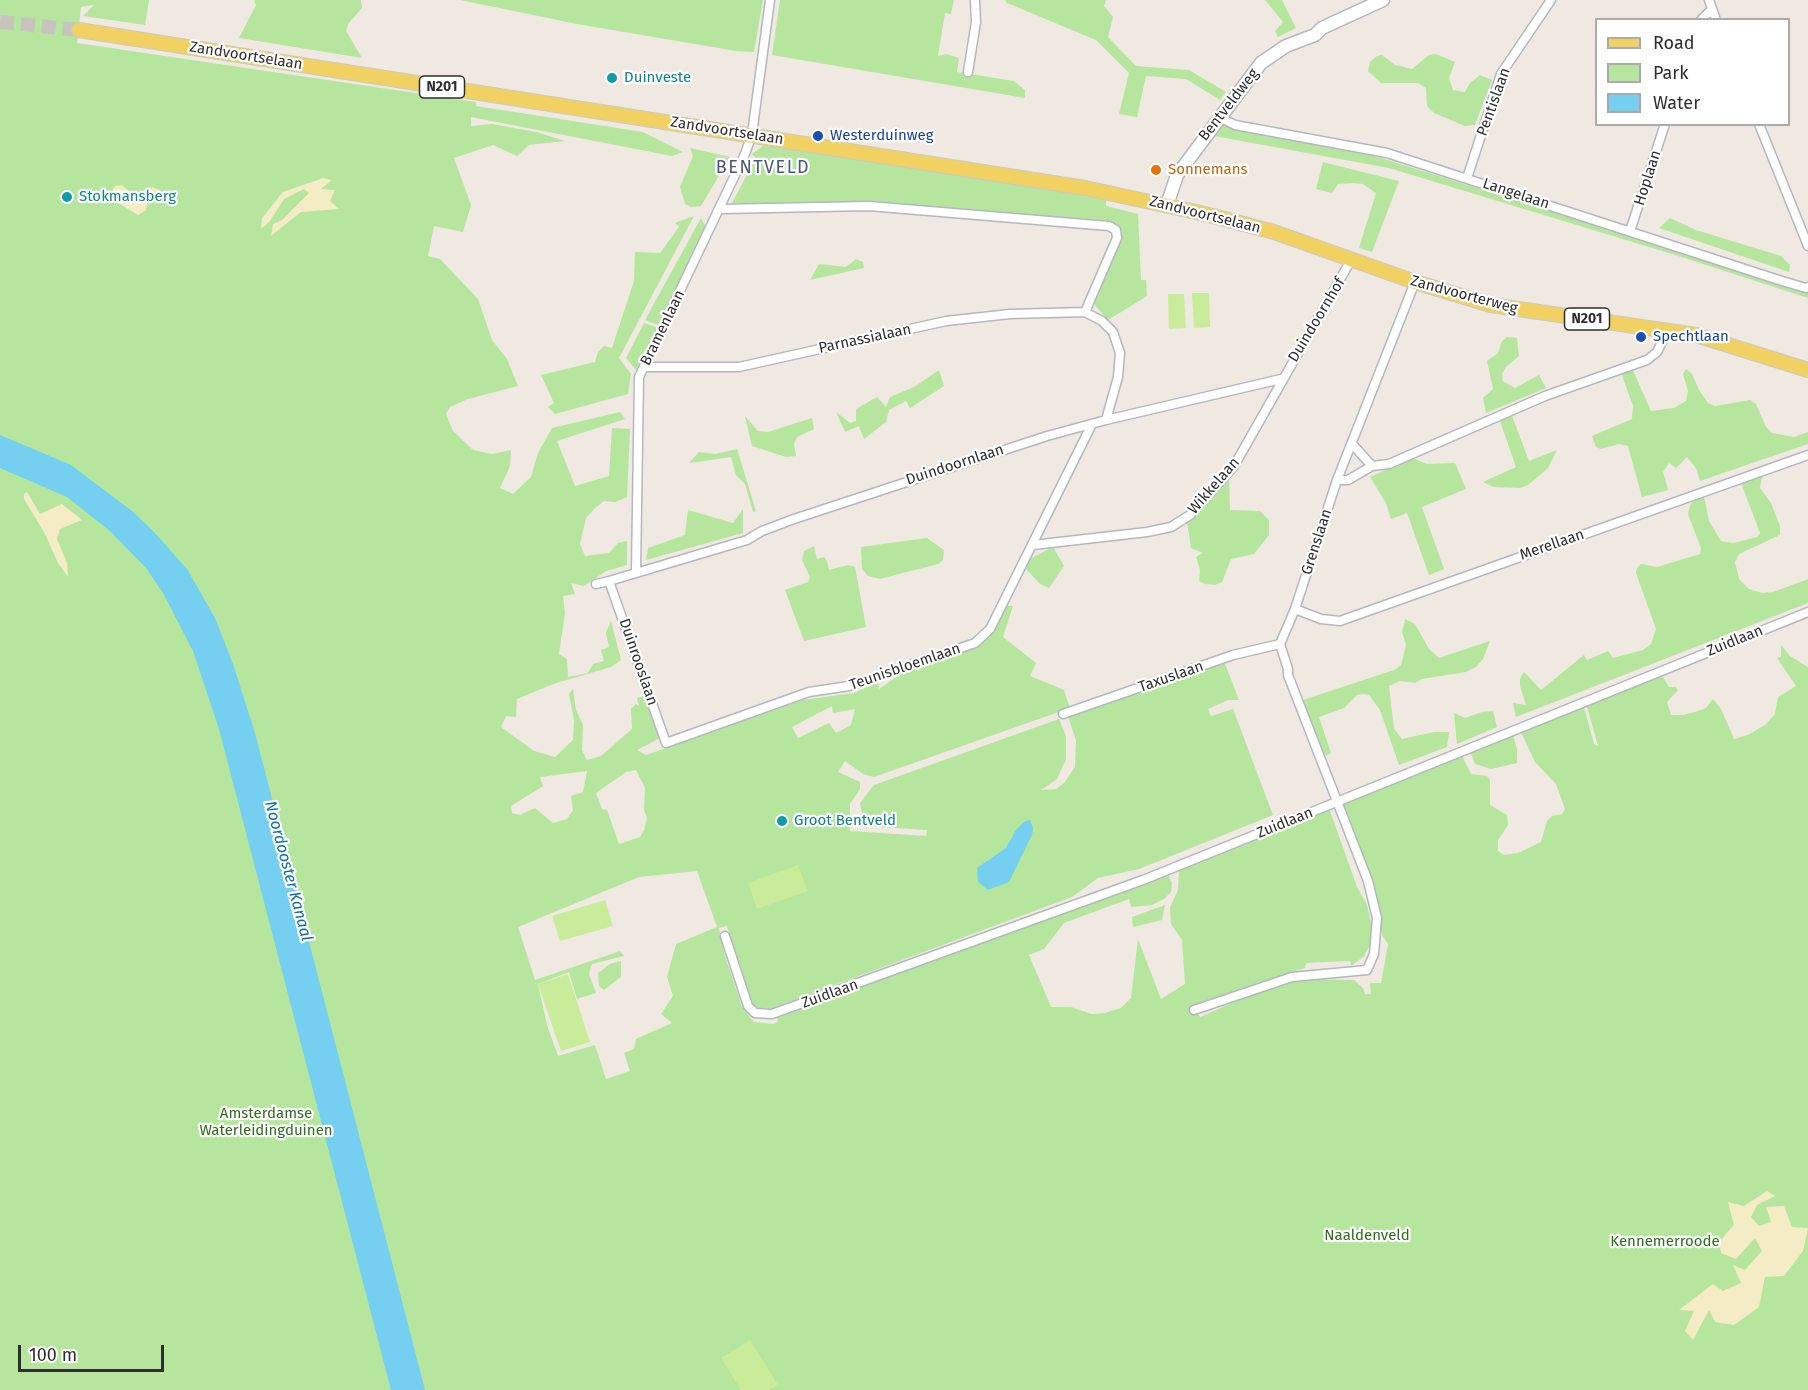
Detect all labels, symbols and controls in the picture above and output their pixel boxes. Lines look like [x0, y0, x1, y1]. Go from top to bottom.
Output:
legend [1595, 18, 1790, 126]
text: Road [1653, 32, 1695, 54]
street label: Zandvoortselaan [188, 38, 304, 74]
text: Park [1653, 62, 1688, 84]
street label: Bentveldweg [1195, 65, 1263, 145]
street label: Pentislaan [1473, 65, 1515, 139]
place label: Duinveste [624, 69, 691, 87]
marker: Duinveste [605, 71, 619, 85]
road number: N201 [420, 76, 464, 98]
text: Water [1653, 92, 1700, 114]
street label: Zandvoortselaan [669, 113, 785, 149]
place label: Westerduinweg [830, 127, 934, 145]
marker: Westerduinweg [811, 129, 825, 143]
street label: Hoplaan [1631, 148, 1665, 208]
district label: BENTVELD [716, 157, 810, 179]
place label: Sonnemans [1168, 161, 1247, 179]
marker: Sonnemans [1149, 163, 1163, 177]
street label: Langelaan [1480, 175, 1552, 213]
place label: Stokmansberg [79, 188, 176, 206]
marker: Stokmansberg [60, 190, 74, 204]
street label: Zandvoortselaan [1147, 192, 1263, 238]
street label: Zandvoorterweg [1409, 272, 1519, 318]
street label: Duindoornhof [1285, 275, 1349, 365]
street label: Bramenlaan [637, 287, 689, 369]
road number: N201 [1564, 308, 1610, 330]
street label: Parnassialaan [817, 320, 913, 358]
place label: Spechtlaan [1653, 328, 1729, 346]
marker: Spechtlaan [1634, 330, 1648, 344]
street label: Duindoornlaan [904, 441, 1006, 489]
street label: Wikkelaan [1184, 454, 1244, 518]
street label: Grenslaan [1298, 507, 1336, 577]
street label: Merellaan [1517, 526, 1587, 564]
street label: Duinrooslaan [615, 616, 661, 708]
street label: Zuidlaan [1704, 622, 1766, 660]
street label: Teunisbloemlaan [847, 640, 963, 694]
street label: Taxuslaan [1136, 658, 1206, 696]
water label: Noordooster Kanaal [260, 799, 316, 943]
street label: Zuidlaan [1254, 804, 1316, 842]
place label: Groot Bentveld [794, 812, 896, 830]
marker: Groot Bentveld [775, 814, 789, 828]
street label: Zuidlaan [799, 975, 861, 1013]
park label: Amsterdamse Waterleidingduinen [199, 1105, 333, 1140]
park label: Naaldenveld [1324, 1227, 1410, 1245]
park label: Kennemerroode [1610, 1233, 1720, 1251]
scale bar [21, 1333, 166, 1371]
text: 100 m [29, 1344, 77, 1366]

